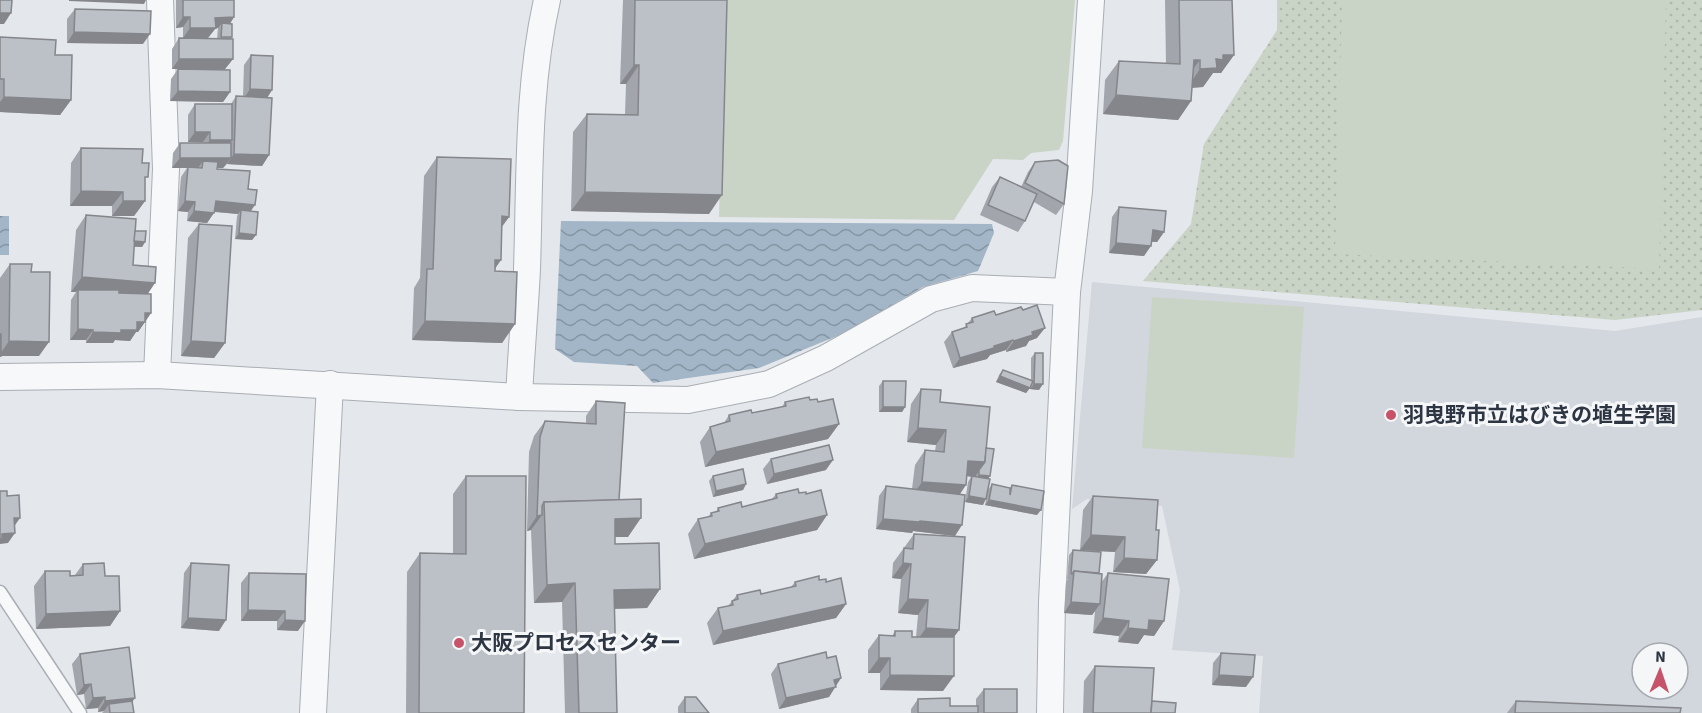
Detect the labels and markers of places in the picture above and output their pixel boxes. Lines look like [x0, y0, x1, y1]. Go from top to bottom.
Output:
place label: 羽曳野市立はびきの埴生学園 [1403, 400, 1676, 430]
marker: 羽曳野市立はびきの埴生学園 [1384, 408, 1398, 422]
place label: 大阪プロセスセンター [471, 628, 681, 658]
marker: 大阪プロセスセンター [452, 636, 466, 650]

